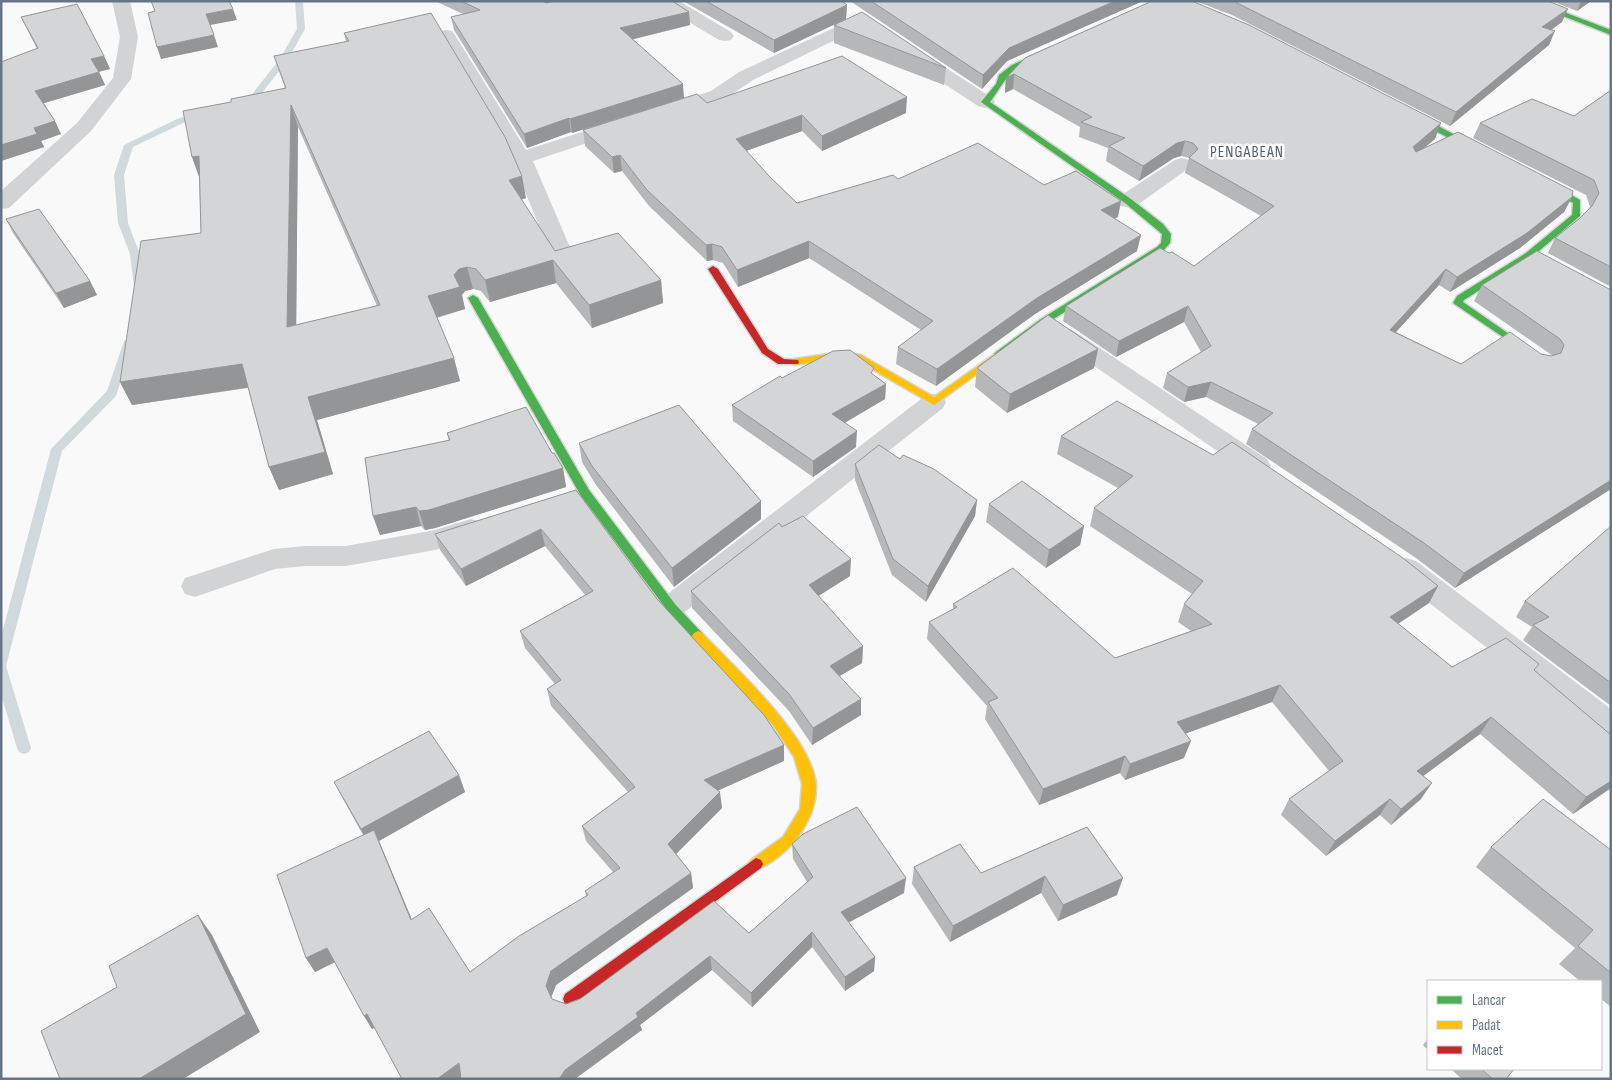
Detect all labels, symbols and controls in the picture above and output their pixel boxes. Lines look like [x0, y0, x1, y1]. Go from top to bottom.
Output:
district label: PENGABEAN [1210, 143, 1284, 162]
legend [1427, 980, 1602, 1070]
text: Lancar [1472, 991, 1506, 1010]
text: Padat [1472, 1016, 1501, 1035]
text: Macet [1472, 1041, 1504, 1060]

